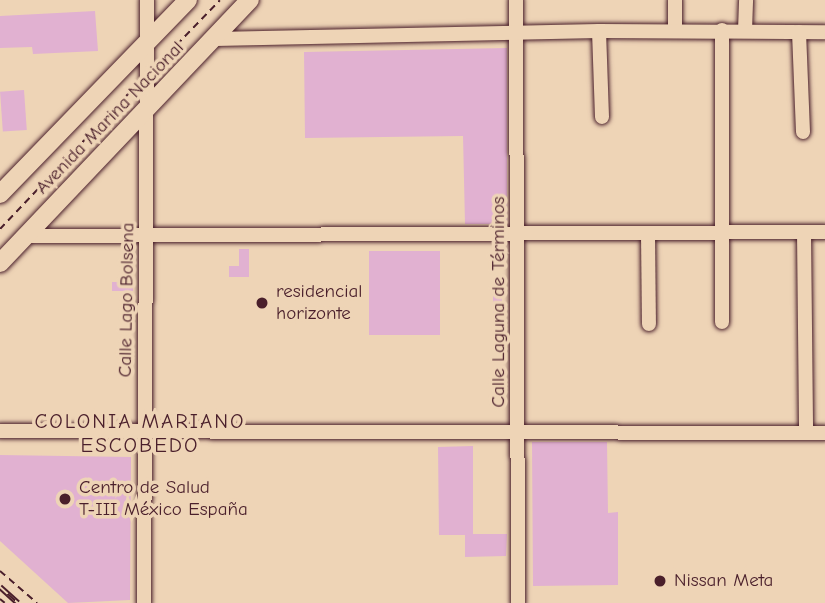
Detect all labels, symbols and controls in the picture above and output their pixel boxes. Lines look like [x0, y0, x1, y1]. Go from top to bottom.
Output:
street label: Avenida Marina Nacional [31, 37, 189, 199]
street label: Calle Laguna de Términos [488, 196, 510, 408]
street label: Calle Lago Bolsena [114, 222, 140, 378]
place label: residencial horizonte [276, 281, 362, 325]
marker: residencial horizonte [254, 295, 270, 311]
district label: COLONIA MARIANO ESCOBEDO [36, 408, 244, 458]
place label: Centro de Salud T-III México España [79, 477, 248, 521]
marker: Centro de Salud T-III México España [57, 491, 73, 507]
place label: Nissan Meta [674, 570, 773, 592]
marker: Nissan Meta [652, 573, 668, 589]

